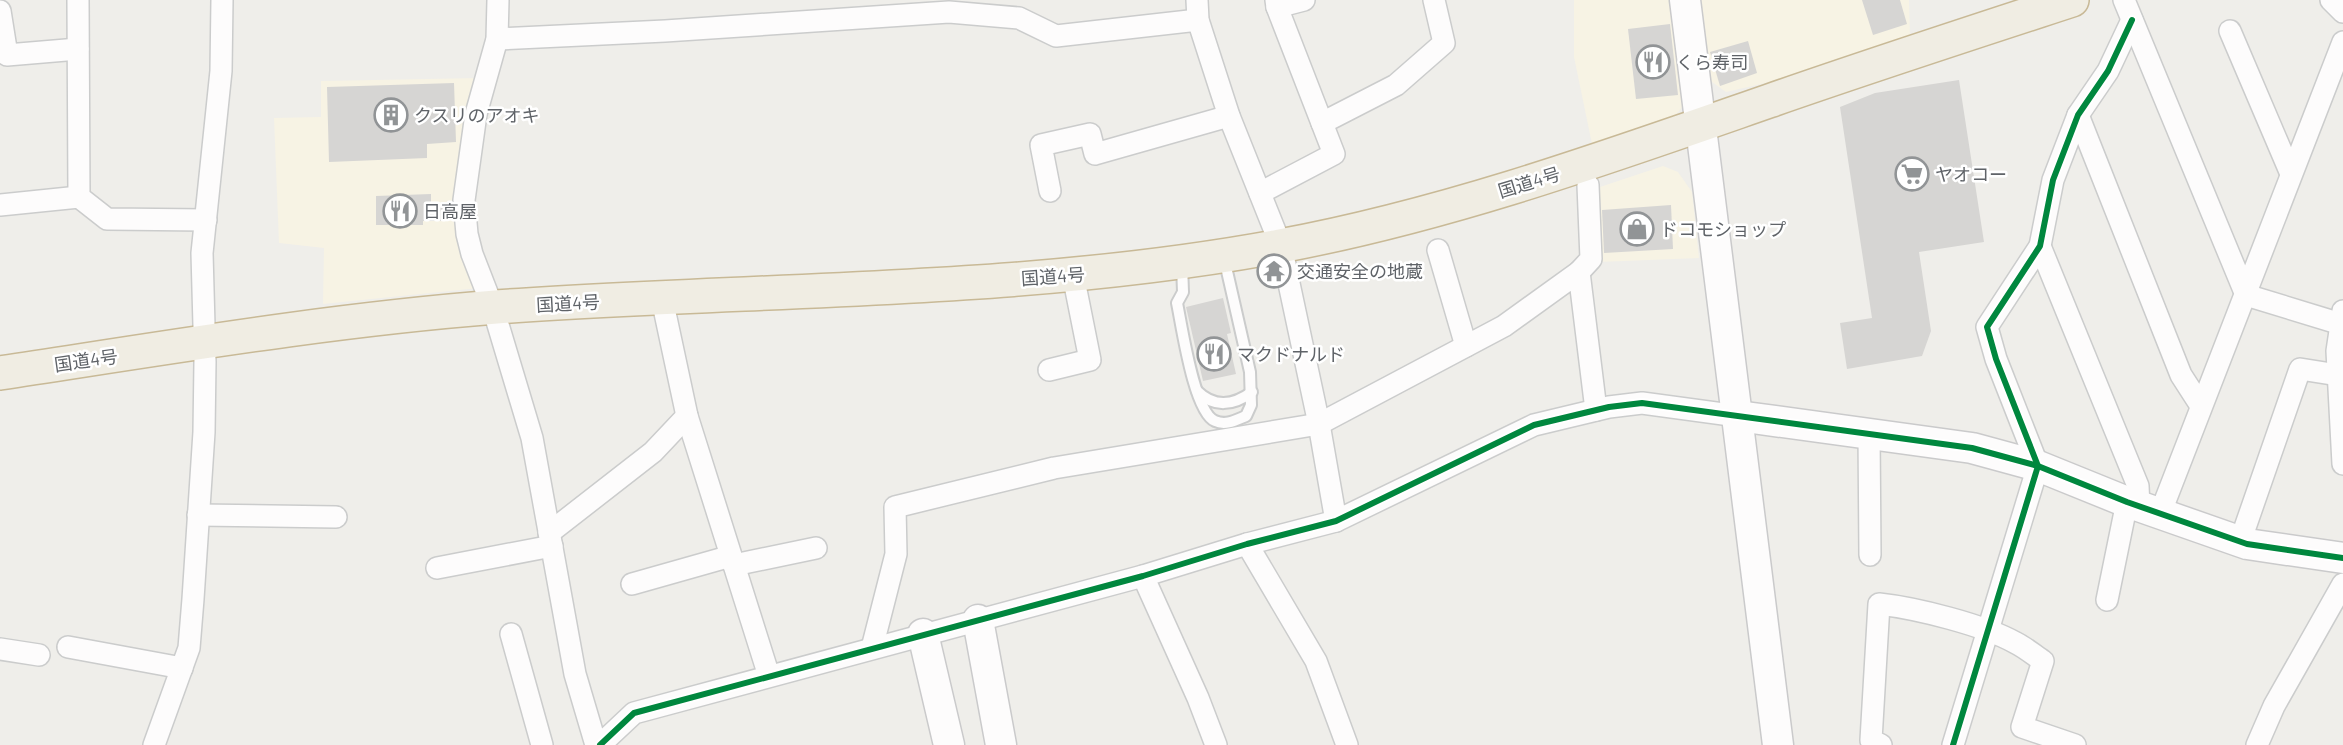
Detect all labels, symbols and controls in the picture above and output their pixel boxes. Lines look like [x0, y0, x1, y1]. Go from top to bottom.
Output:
restaurant icon: くら寿司 [1635, 44, 1671, 80]
place label: くら寿司 [1676, 51, 1748, 73]
building icon: クスリのアオキ [373, 97, 409, 133]
place label: クスリのアオキ [414, 104, 539, 126]
supermarket icon: ヤオコー [1894, 156, 1930, 192]
street label: 国道4号 [1495, 162, 1563, 202]
place label: ヤオコー [1935, 163, 2007, 185]
restaurant icon: 日高屋 [382, 193, 418, 229]
place label: 日高屋 [423, 200, 477, 222]
shop icon: ドコモショップ [1619, 211, 1655, 247]
place label: ドコモショップ [1660, 218, 1786, 240]
temple icon: 交通安全の地蔵 [1256, 253, 1292, 289]
place label: 交通安全の地蔵 [1297, 260, 1423, 282]
street label: 国道4号 [1020, 263, 1086, 289]
street label: 国道4号 [536, 290, 600, 316]
restaurant icon: マクドナルド [1196, 336, 1232, 372]
place label: マクドナルド [1237, 343, 1345, 365]
street label: 国道4号 [53, 345, 119, 375]

